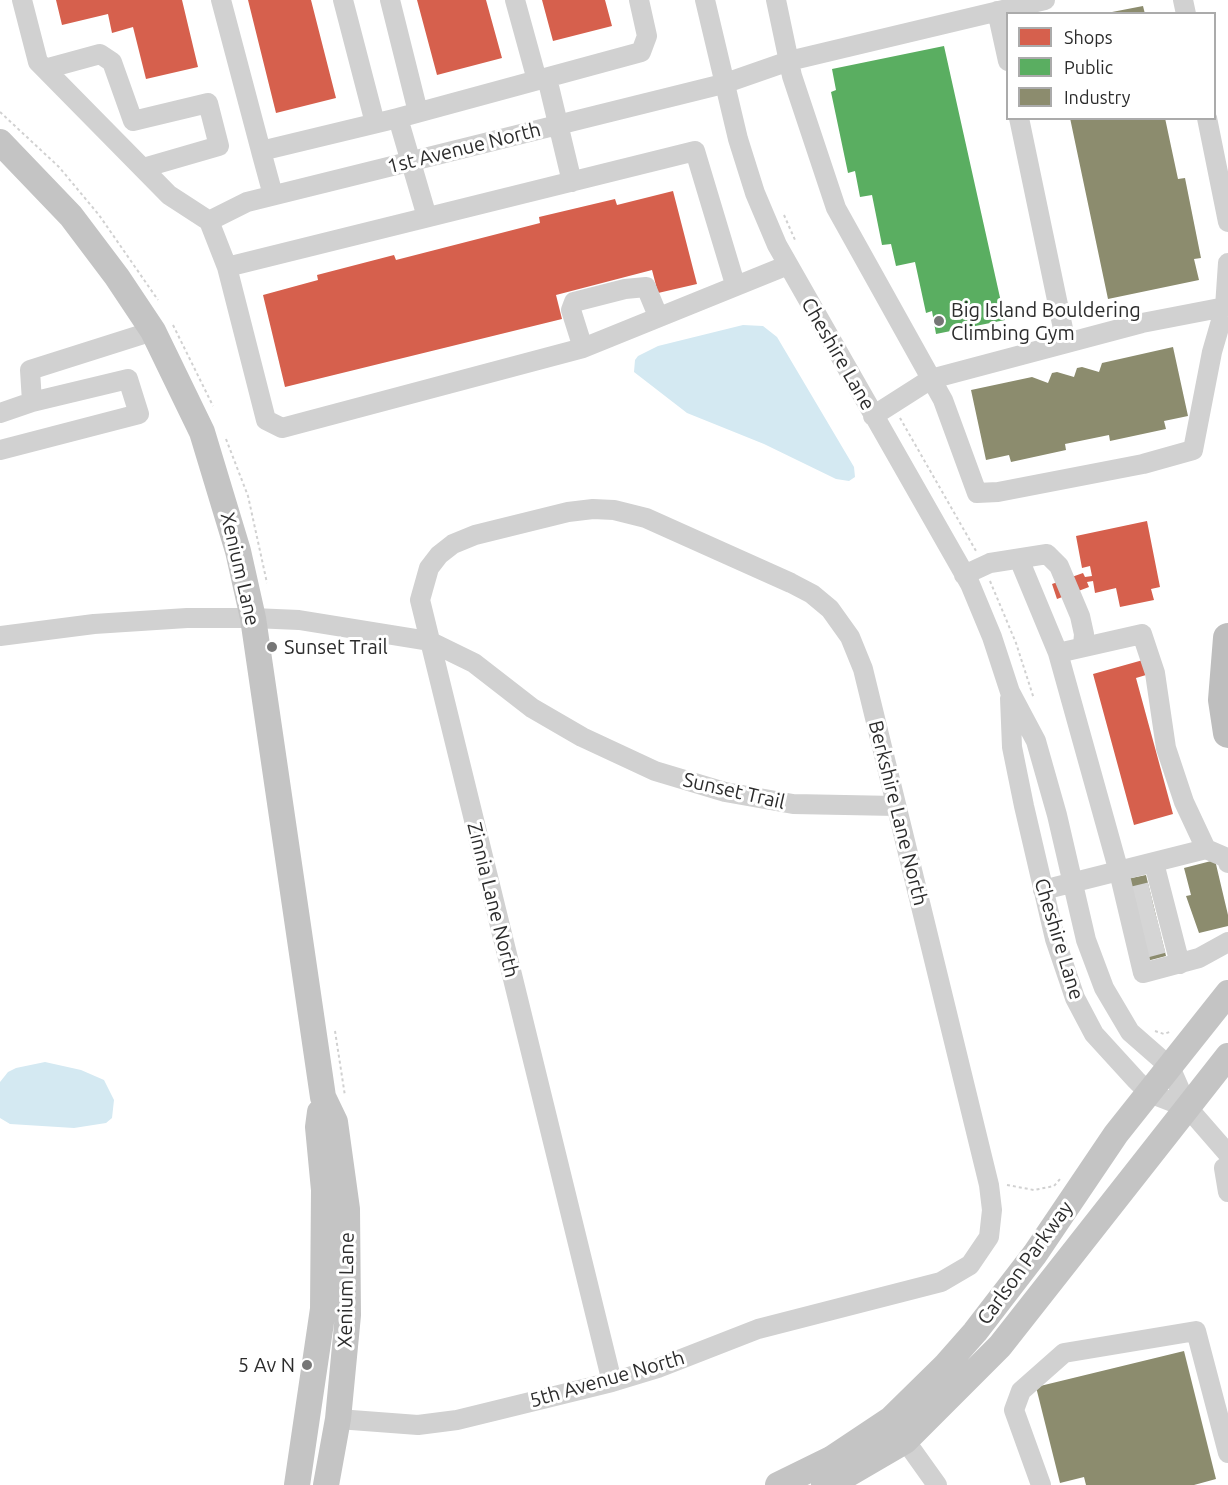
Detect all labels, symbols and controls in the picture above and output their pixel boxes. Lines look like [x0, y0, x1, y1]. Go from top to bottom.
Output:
legend [1006, 12, 1216, 120]
text: Shops [1064, 27, 1113, 47]
text: Public [1064, 57, 1113, 77]
text: Industry [1064, 87, 1130, 107]
street label: 1st Avenue North [385, 117, 543, 179]
street label: Cheshire Lane [796, 294, 880, 414]
place label: Big Island Bouldering Climbing Gym [951, 298, 1141, 345]
marker: Big Island Bouldering Climbing Gym [932, 314, 946, 328]
street label: Xenium Lane [215, 510, 265, 628]
place label: Sunset Trail [284, 635, 388, 659]
marker: Sunset Trail [265, 640, 279, 654]
street label: Berkshire Lane North [863, 718, 933, 908]
street label: Sunset Trail [681, 768, 787, 814]
street label: Zinnia Lane North [462, 820, 524, 980]
street label: Cheshire Lane [1029, 875, 1089, 1003]
street label: Carlson Parkway [972, 1197, 1078, 1329]
street label: Xenium Lane [333, 1232, 359, 1348]
street label: 5th Avenue North [527, 1345, 687, 1413]
place label: 5 Av N [238, 1353, 295, 1377]
marker: 5 Av N [300, 1358, 314, 1372]

